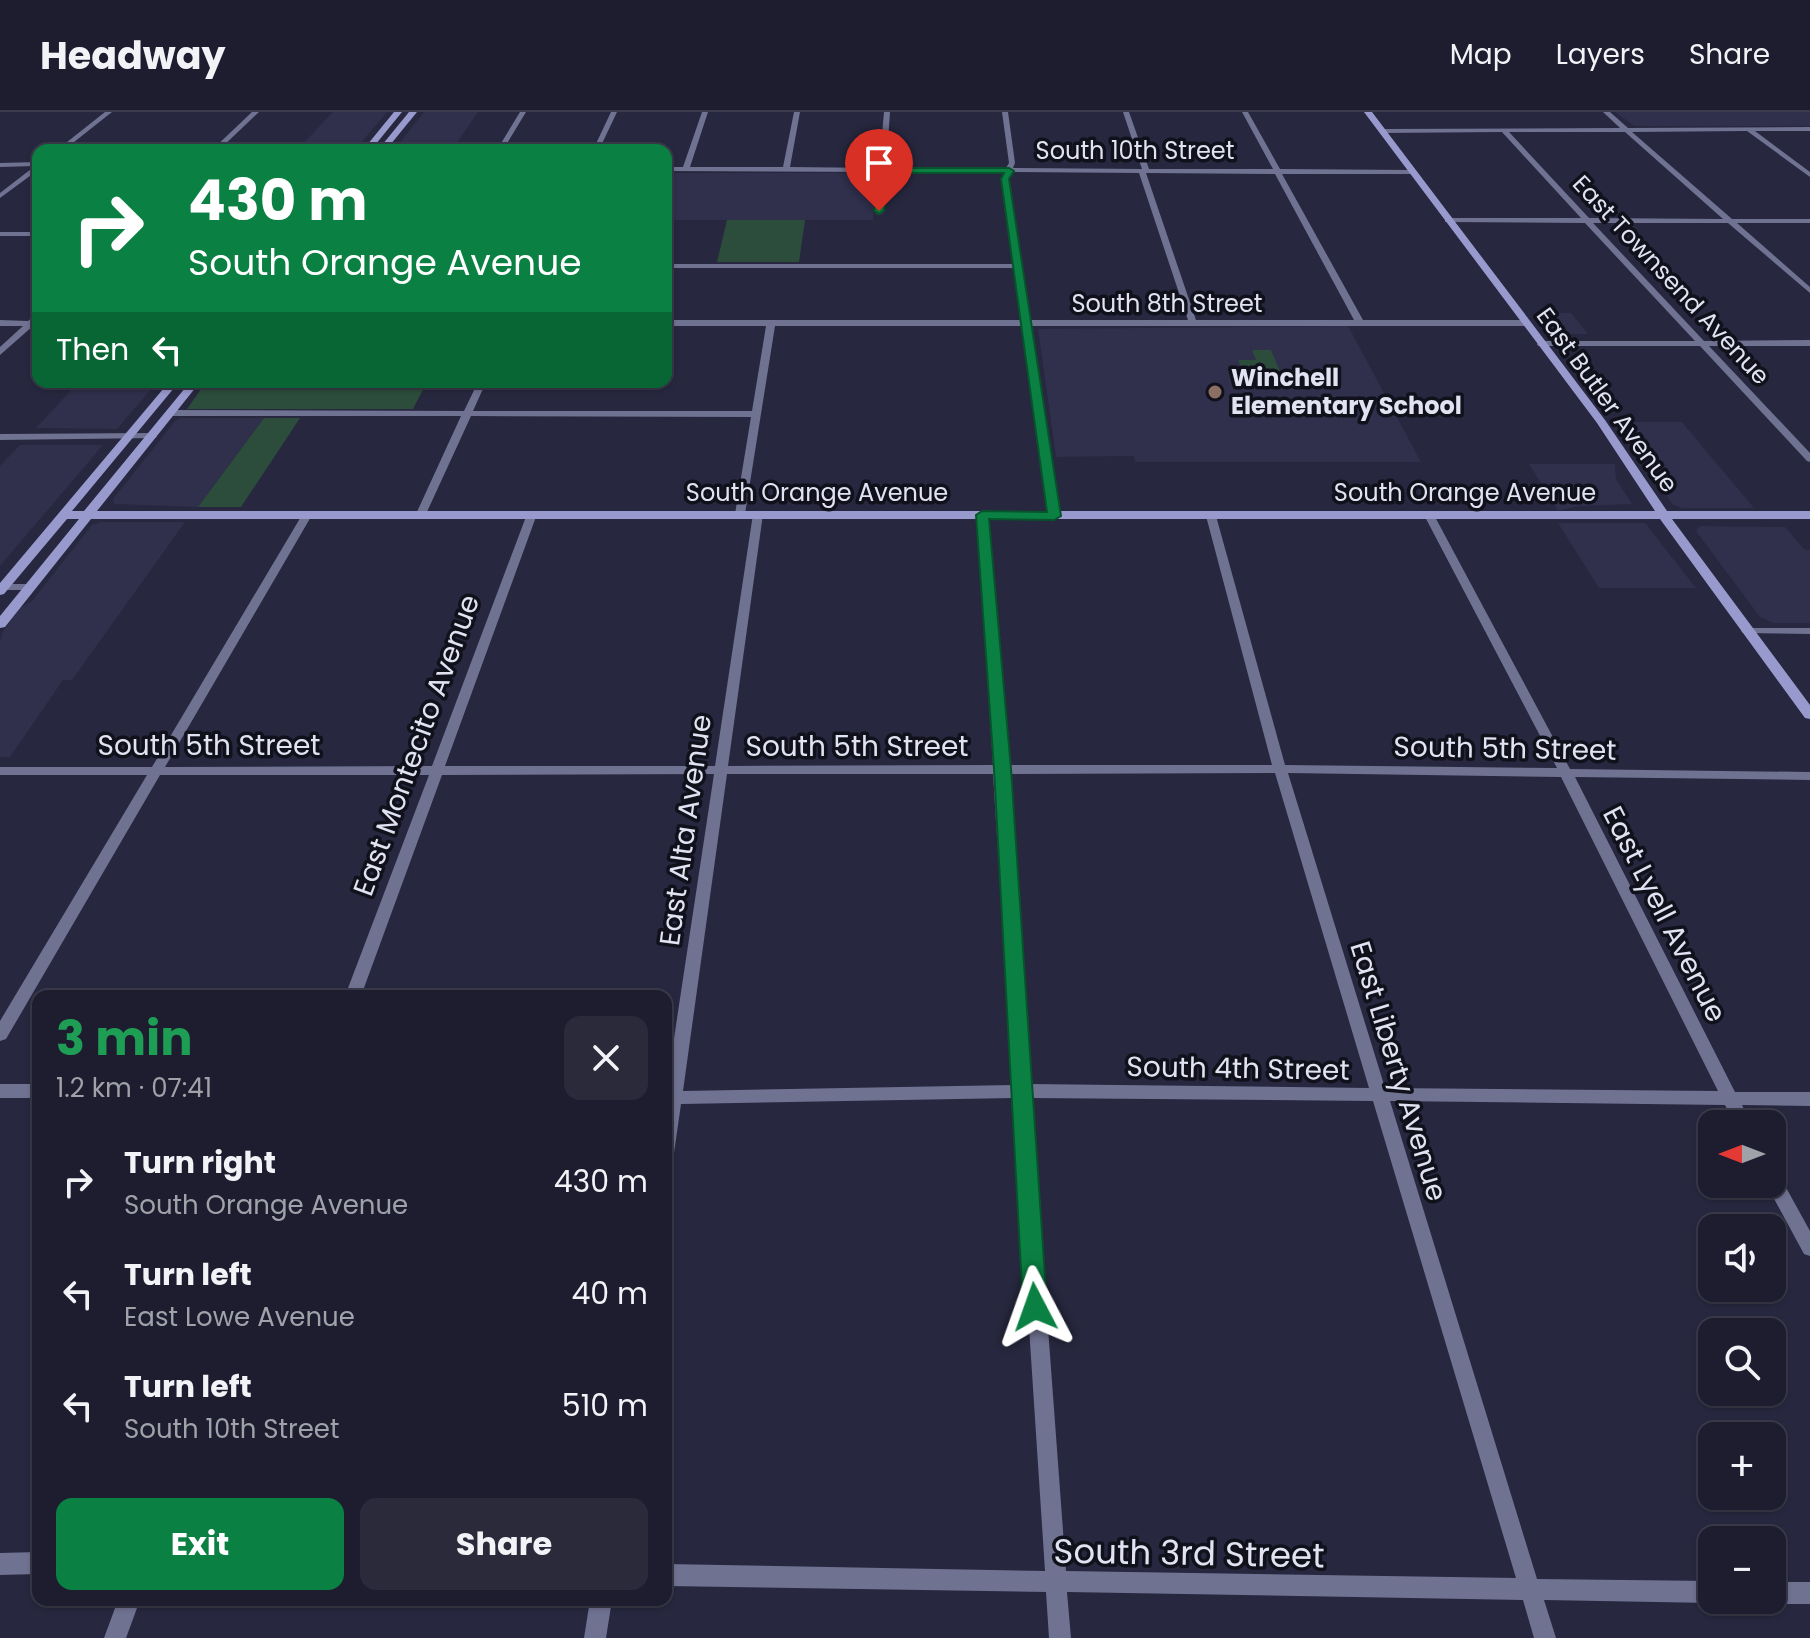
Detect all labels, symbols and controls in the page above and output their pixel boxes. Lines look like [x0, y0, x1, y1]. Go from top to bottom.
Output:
text: Headway [40, 29, 226, 82]
text: Map [1450, 35, 1512, 74]
text: Layers [1556, 35, 1645, 74]
text: Share [1689, 35, 1770, 74]
pin [845, 129, 913, 211]
street label: South 10th Street [1036, 134, 1234, 167]
icon: arrive [857, 141, 901, 185]
text: 430 m [188, 161, 367, 240]
street label: East Townsend Avenue [1565, 168, 1777, 392]
icon: right [56, 176, 160, 280]
text: South Orange Avenue [188, 237, 582, 288]
street label: South 8th Street [1071, 287, 1263, 320]
street label: East Butler Avenue [1529, 300, 1686, 499]
text: Then [56, 328, 129, 371]
icon: left [145, 328, 189, 372]
place label: Winchell Elementary School [1231, 361, 1462, 422]
marker: Winchell Elementary School [1206, 383, 1224, 401]
street label: South Orange Avenue [686, 476, 948, 509]
street label: South Orange Avenue [1334, 476, 1596, 509]
street label: East Montecito Avenue [344, 589, 489, 901]
street label: East Alta Avenue [650, 712, 721, 948]
street label: South 5th Street [97, 726, 321, 765]
street label: South 5th Street [745, 727, 969, 766]
street label: South 5th Street [1393, 727, 1617, 770]
street label: East Lyell Avenue [1593, 800, 1736, 1029]
street label: East Liberty Avenue [1340, 936, 1457, 1206]
text: 3 min [56, 1005, 193, 1072]
button: close [564, 1016, 648, 1100]
street label: South 4th Street [1126, 1047, 1350, 1090]
text: 1.2 km · 07:41 [56, 1070, 212, 1106]
north arrow [1698, 1110, 1786, 1198]
map controls [1698, 1110, 1786, 1614]
text: Turn right [124, 1141, 276, 1184]
icon: right [56, 1160, 100, 1204]
text: 430 m [554, 1160, 648, 1203]
text: South Orange Avenue [124, 1187, 408, 1223]
button: sound [1698, 1214, 1786, 1302]
text: Turn left [124, 1253, 252, 1296]
position arrow [993, 1265, 1077, 1349]
icon: left [56, 1272, 100, 1316]
text: 40 m [571, 1272, 648, 1315]
text: East Lowe Avenue [124, 1299, 355, 1335]
button: search [1698, 1318, 1786, 1406]
text: Turn left [124, 1365, 252, 1408]
icon: left [56, 1384, 100, 1428]
text: 510 m [562, 1384, 648, 1427]
text: South 10th Street [124, 1411, 339, 1447]
button: + [1698, 1422, 1786, 1510]
button: Exit [56, 1498, 344, 1590]
button: Share [360, 1498, 648, 1590]
button: − [1698, 1526, 1786, 1614]
street label: South 3rd Street [1053, 1527, 1325, 1579]

